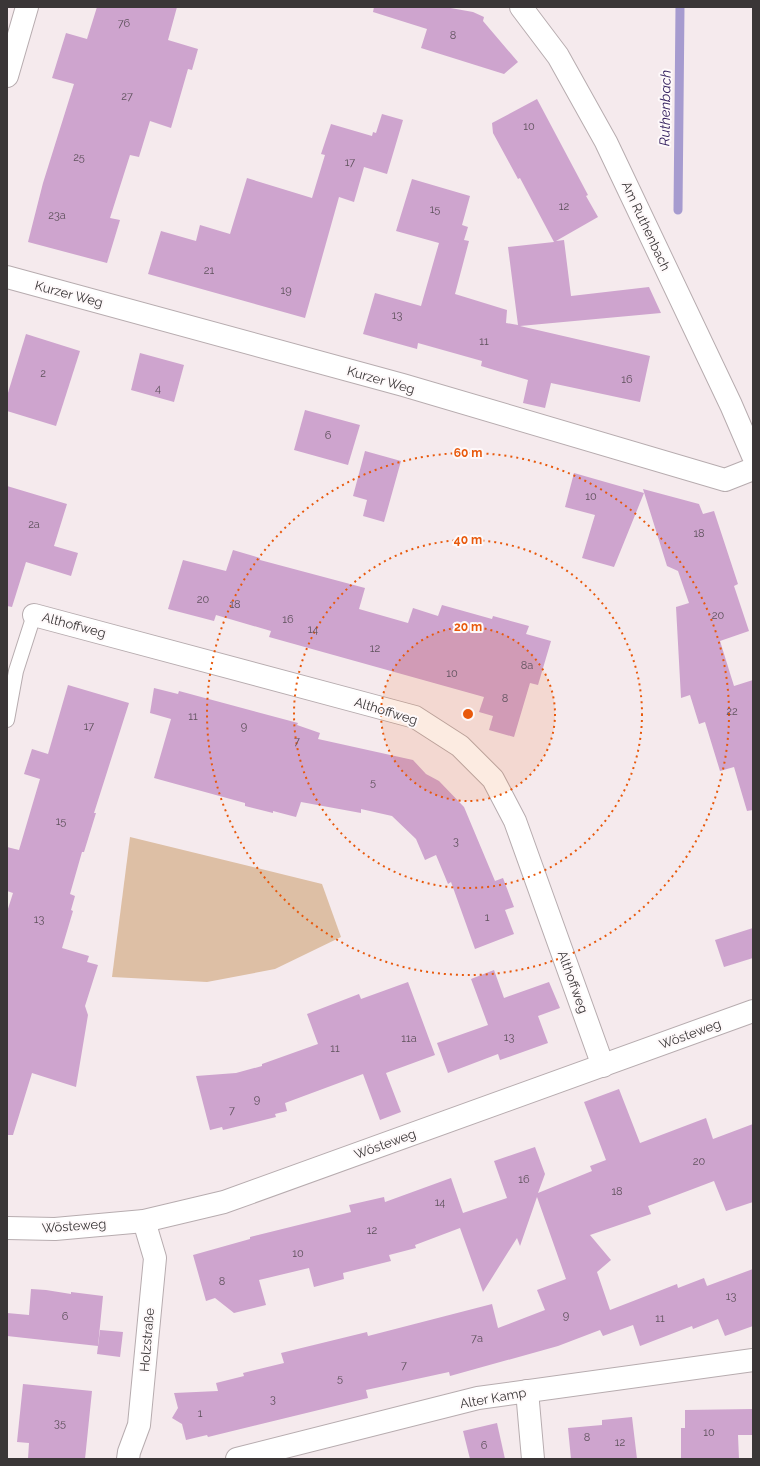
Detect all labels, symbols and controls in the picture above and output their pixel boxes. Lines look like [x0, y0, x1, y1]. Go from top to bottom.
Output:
house number: 76 [118, 17, 131, 30]
house number: 8 [450, 29, 456, 42]
water label: Ruthenbach [656, 70, 674, 146]
house number: 27 [121, 90, 133, 103]
house number: 10 [523, 120, 535, 133]
house number: 25 [73, 151, 85, 164]
house number: 17 [345, 156, 355, 169]
street label: Am Ruthenbach [619, 179, 673, 273]
house number: 12 [559, 200, 569, 213]
house number: 15 [430, 203, 440, 216]
house number: 23a [48, 209, 66, 222]
house number: 21 [204, 264, 215, 277]
street label: Kurzer Weg [33, 278, 105, 310]
house number: 19 [280, 284, 292, 297]
house number: 13 [392, 309, 402, 322]
house number: 11 [479, 335, 489, 348]
street label: Kurzer Weg [345, 363, 417, 397]
house number: 2 [40, 367, 46, 380]
house number: 16 [621, 373, 633, 386]
house number: 4 [155, 382, 161, 395]
house number: 6 [325, 429, 332, 442]
text: 60 m [454, 446, 482, 460]
house number: 10 [585, 490, 597, 503]
house number: 2a [28, 518, 40, 531]
house number: 18 [693, 527, 705, 540]
text: 40 m [454, 533, 482, 547]
house number: 20 [197, 593, 209, 606]
house number: 18 [229, 598, 241, 611]
street label: Althoffweg [40, 609, 108, 641]
house number: 20 [712, 609, 724, 622]
house number: 16 [282, 613, 294, 626]
text: 20 m [454, 620, 482, 634]
house number: 14 [308, 623, 318, 636]
house number: 12 [370, 642, 380, 655]
house number: 8a [521, 659, 533, 672]
house number: 10 [446, 667, 458, 680]
house number: 8 [502, 692, 508, 705]
street label: Althoffweg [353, 694, 419, 728]
house number: 22 [726, 705, 738, 718]
centre of rings [461, 707, 475, 721]
house number: 11 [188, 710, 198, 723]
house number: 17 [84, 720, 94, 733]
house number: 9 [241, 720, 247, 733]
house number: 7 [294, 735, 300, 748]
house number: 5 [370, 776, 376, 789]
house number: 15 [56, 815, 66, 828]
house number: 3 [453, 835, 459, 848]
house number: 1 [485, 911, 490, 924]
house number: 13 [34, 913, 44, 926]
street label: Althoffweg [555, 949, 591, 1015]
street label: Wösteweg [657, 1016, 723, 1052]
house number: 13 [504, 1031, 514, 1044]
house number: 11a [401, 1032, 417, 1045]
house number: 11 [330, 1042, 340, 1055]
house number: 9 [254, 1093, 260, 1106]
house number: 7 [229, 1104, 235, 1117]
street label: Wösteweg [352, 1126, 418, 1162]
house number: 20 [693, 1155, 705, 1168]
house number: 16 [518, 1173, 530, 1186]
house number: 18 [611, 1185, 623, 1198]
house number: 14 [435, 1196, 445, 1209]
street label: Wösteweg [41, 1216, 107, 1236]
house number: 12 [367, 1224, 377, 1237]
house number: 10 [292, 1247, 304, 1260]
house number: 8 [219, 1275, 225, 1288]
house number: 13 [726, 1290, 736, 1303]
street label: Holzstraße [137, 1307, 157, 1373]
house number: 9 [563, 1309, 569, 1322]
house number: 6 [62, 1310, 69, 1323]
house number: 11 [655, 1312, 665, 1325]
house number: 7a [471, 1332, 483, 1345]
house number: 7 [401, 1359, 407, 1372]
house number: 5 [337, 1372, 343, 1385]
street label: Alter Kamp [459, 1385, 527, 1411]
house number: 3 [270, 1393, 276, 1406]
house number: 1 [198, 1407, 203, 1420]
house number: 35 [54, 1417, 66, 1430]
house number: 10 [703, 1426, 715, 1439]
house number: 8 [584, 1431, 590, 1444]
house number: 12 [615, 1436, 625, 1449]
house number: 6 [481, 1439, 488, 1452]

